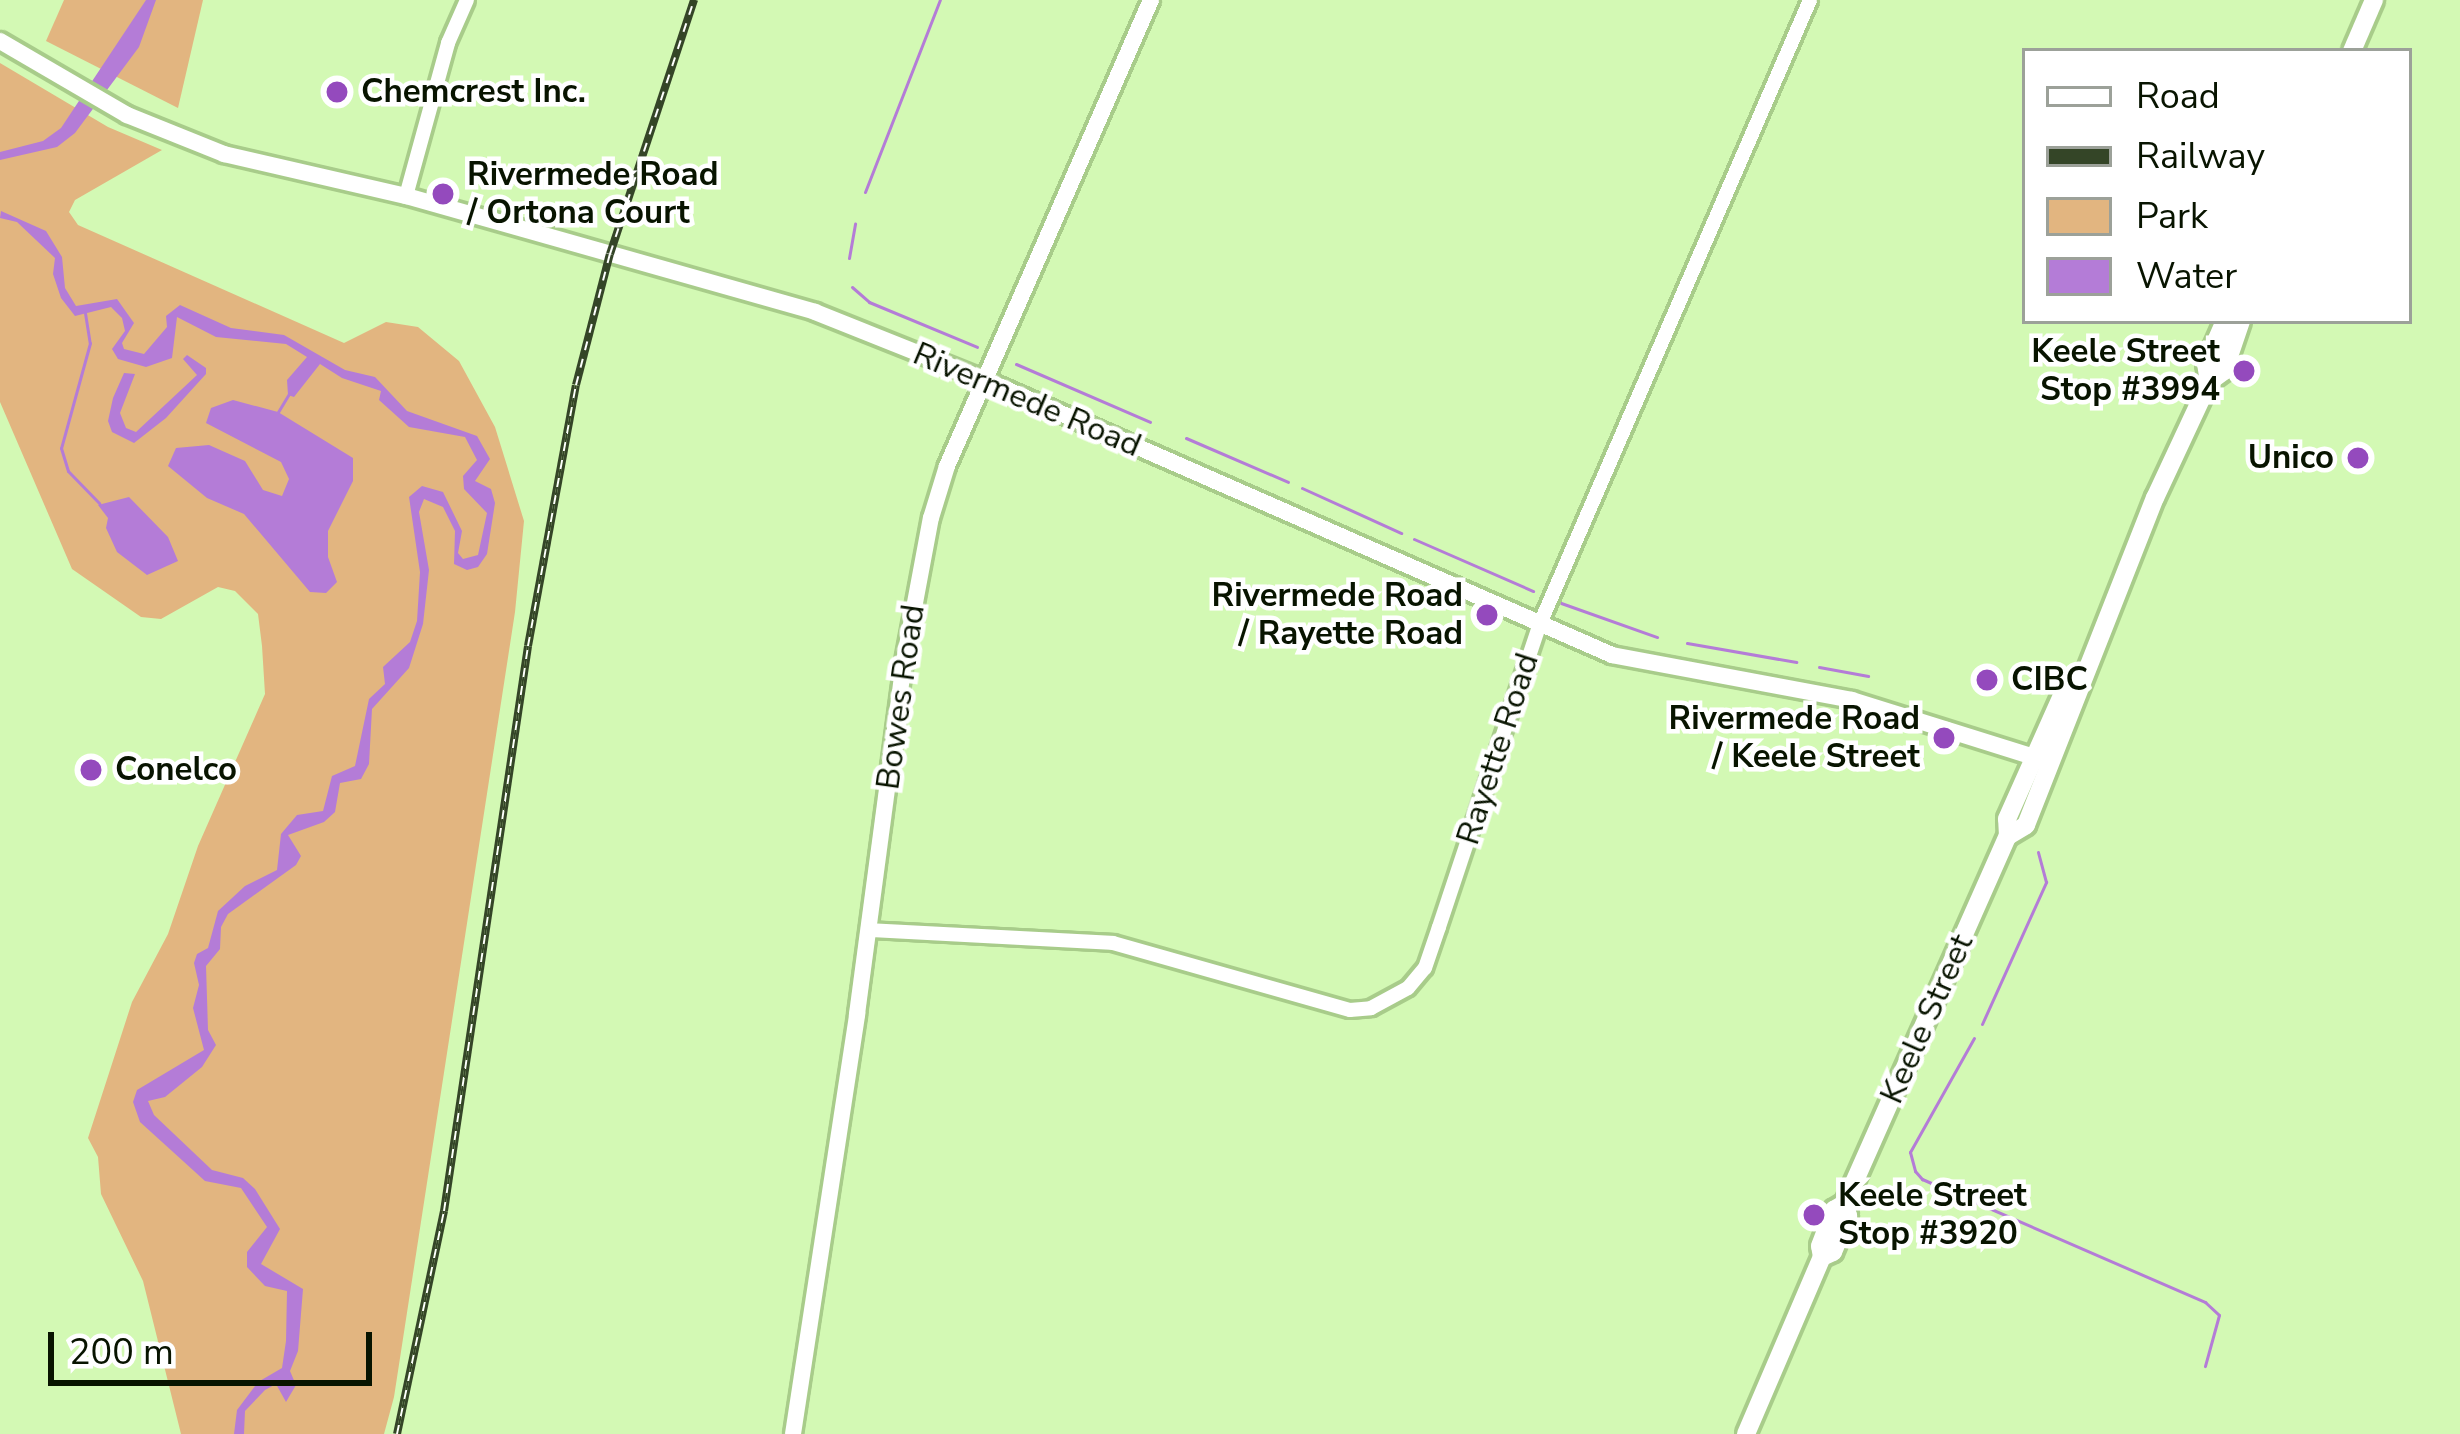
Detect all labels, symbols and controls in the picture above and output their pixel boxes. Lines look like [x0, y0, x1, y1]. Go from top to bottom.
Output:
legend [2022, 48, 2412, 324]
place label: Chemcrest Inc. [361, 72, 586, 112]
text: Road [2136, 72, 2220, 121]
marker: Chemcrest Inc. [324, 79, 350, 105]
text: Railway [2136, 132, 2265, 181]
place label: Rivermede Road / Ortona Court [467, 155, 718, 233]
marker: Rivermede Road / Ortona Court [430, 181, 456, 207]
text: Park [2136, 192, 2208, 241]
text: Water [2136, 252, 2237, 301]
place label: Keele Street Stop #3994 [2031, 332, 2220, 410]
street label: Rivermede Road [907, 334, 1147, 466]
marker: Keele Street Stop #3994 [2231, 358, 2257, 384]
place label: Unico [2248, 438, 2334, 478]
marker: Unico [2345, 445, 2371, 471]
place label: Rivermede Road / Rayette Road [1212, 576, 1463, 654]
street label: Bowes Road [868, 602, 934, 792]
marker: Rivermede Road / Rayette Road [1474, 602, 1500, 628]
street label: Rayette Road [1448, 648, 1548, 850]
place label: CIBC [2011, 660, 2088, 700]
marker: CIBC [1974, 667, 2000, 693]
place label: Rivermede Road / Keele Street [1669, 699, 1920, 777]
marker: Rivermede Road / Keele Street [1931, 725, 1957, 751]
place label: Conelco [115, 750, 237, 790]
marker: Conelco [78, 757, 104, 783]
street label: Keele Street [1872, 928, 1982, 1110]
place label: Keele Street Stop #3920 [1838, 1176, 2027, 1254]
marker: Keele Street Stop #3920 [1801, 1202, 1827, 1228]
scale bar [54, 1308, 378, 1382]
text: 200 m [69, 1328, 174, 1377]

